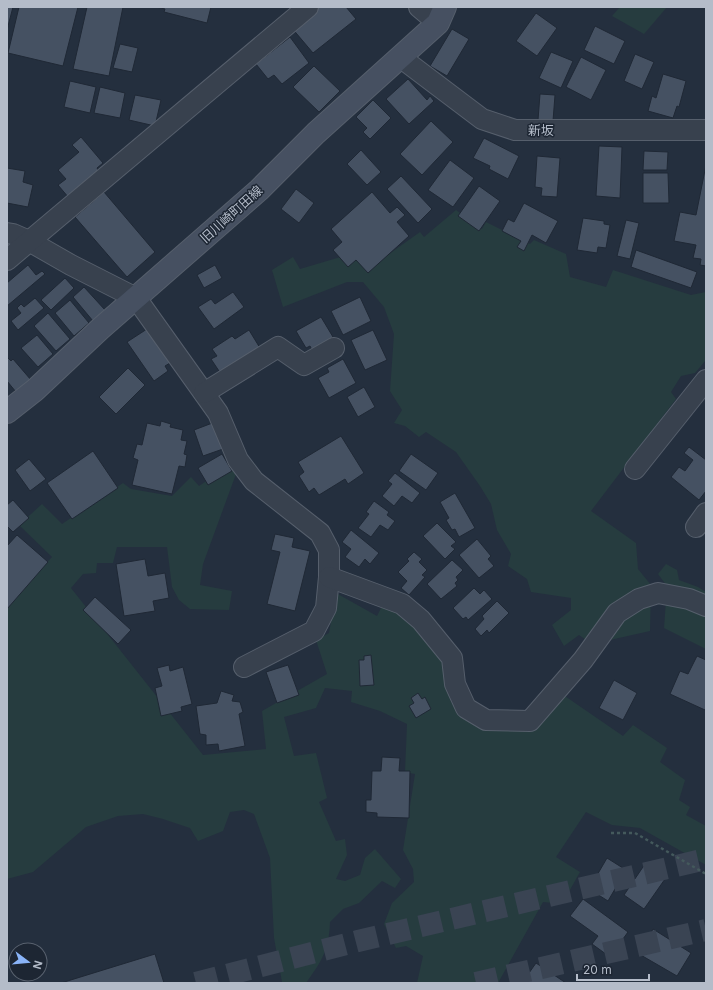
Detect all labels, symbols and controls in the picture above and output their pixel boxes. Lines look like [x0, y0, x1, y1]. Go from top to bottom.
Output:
street label: 新坂 [528, 122, 554, 138]
street label: 旧川崎町田線 [197, 182, 265, 246]
north arrow [8, 942, 48, 982]
scale bar [577, 956, 649, 982]
text: N [30, 959, 45, 971]
text: 20 m [583, 962, 612, 977]

